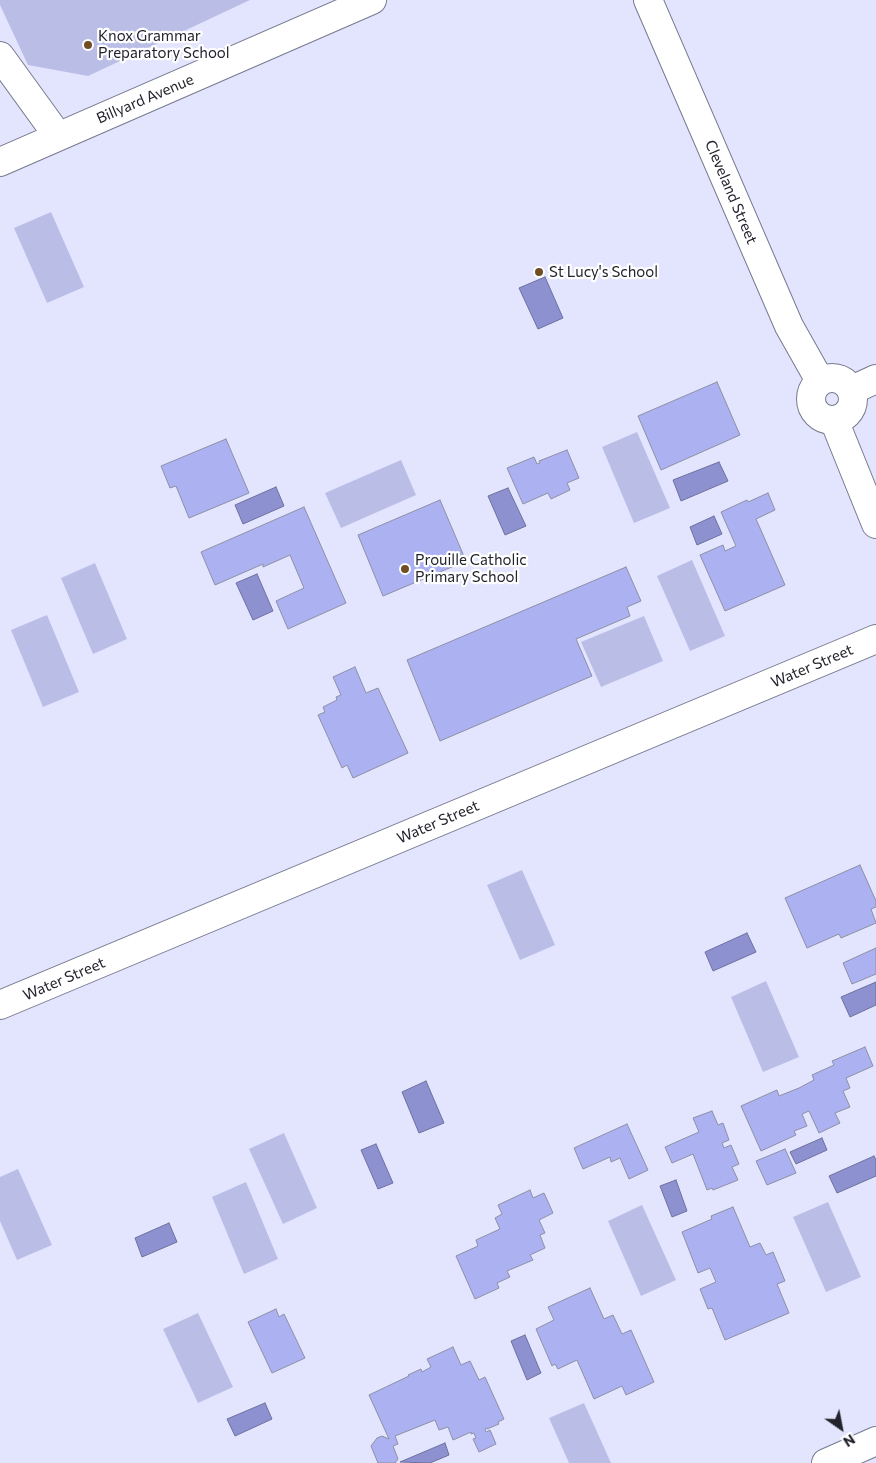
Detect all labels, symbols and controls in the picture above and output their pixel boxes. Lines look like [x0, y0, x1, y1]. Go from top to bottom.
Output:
place label: Knox Grammar Preparatory School [98, 27, 230, 62]
marker: Knox Grammar Preparatory School [82, 39, 94, 51]
street label: Billyard Avenue [94, 70, 196, 128]
street label: Cleveland Street [701, 137, 761, 247]
place label: St Lucy's School [549, 263, 658, 281]
marker: St Lucy's School [533, 266, 545, 278]
place label: Prouille Catholic Primary School [415, 551, 527, 586]
marker: Prouille Catholic Primary School [399, 563, 411, 575]
street label: Water Street [768, 641, 856, 691]
street label: Water Street [394, 797, 482, 847]
street label: Water Street [20, 954, 108, 1004]
north arrow [816, 1403, 866, 1453]
text: N [840, 1431, 858, 1451]

